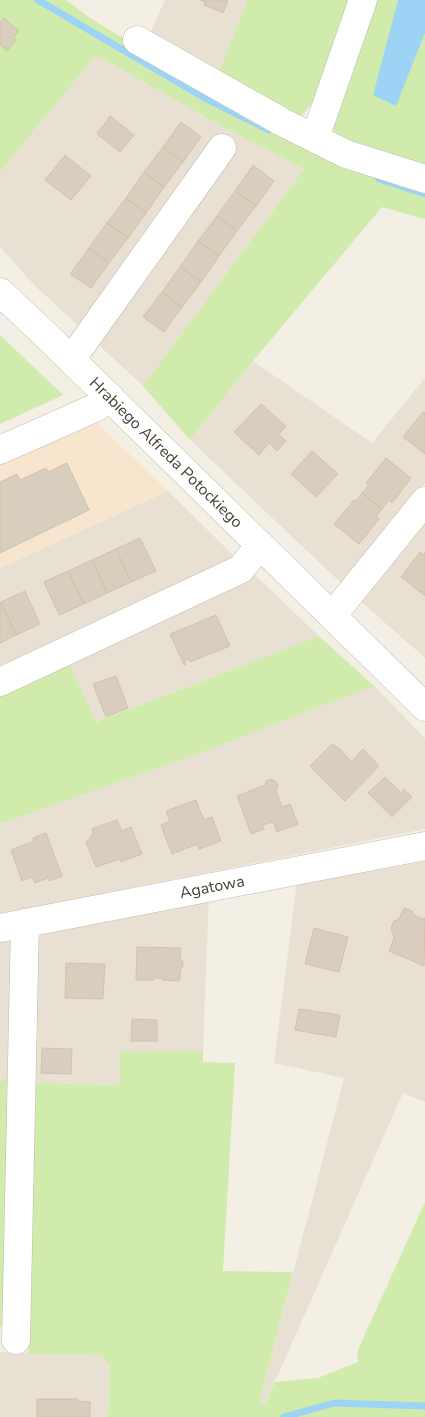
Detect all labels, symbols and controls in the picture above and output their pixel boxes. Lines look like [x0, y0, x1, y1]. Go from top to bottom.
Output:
street label: Hrabiego Alfreda Potockiego [84, 372, 248, 533]
street label: Agatowa [178, 870, 246, 904]

